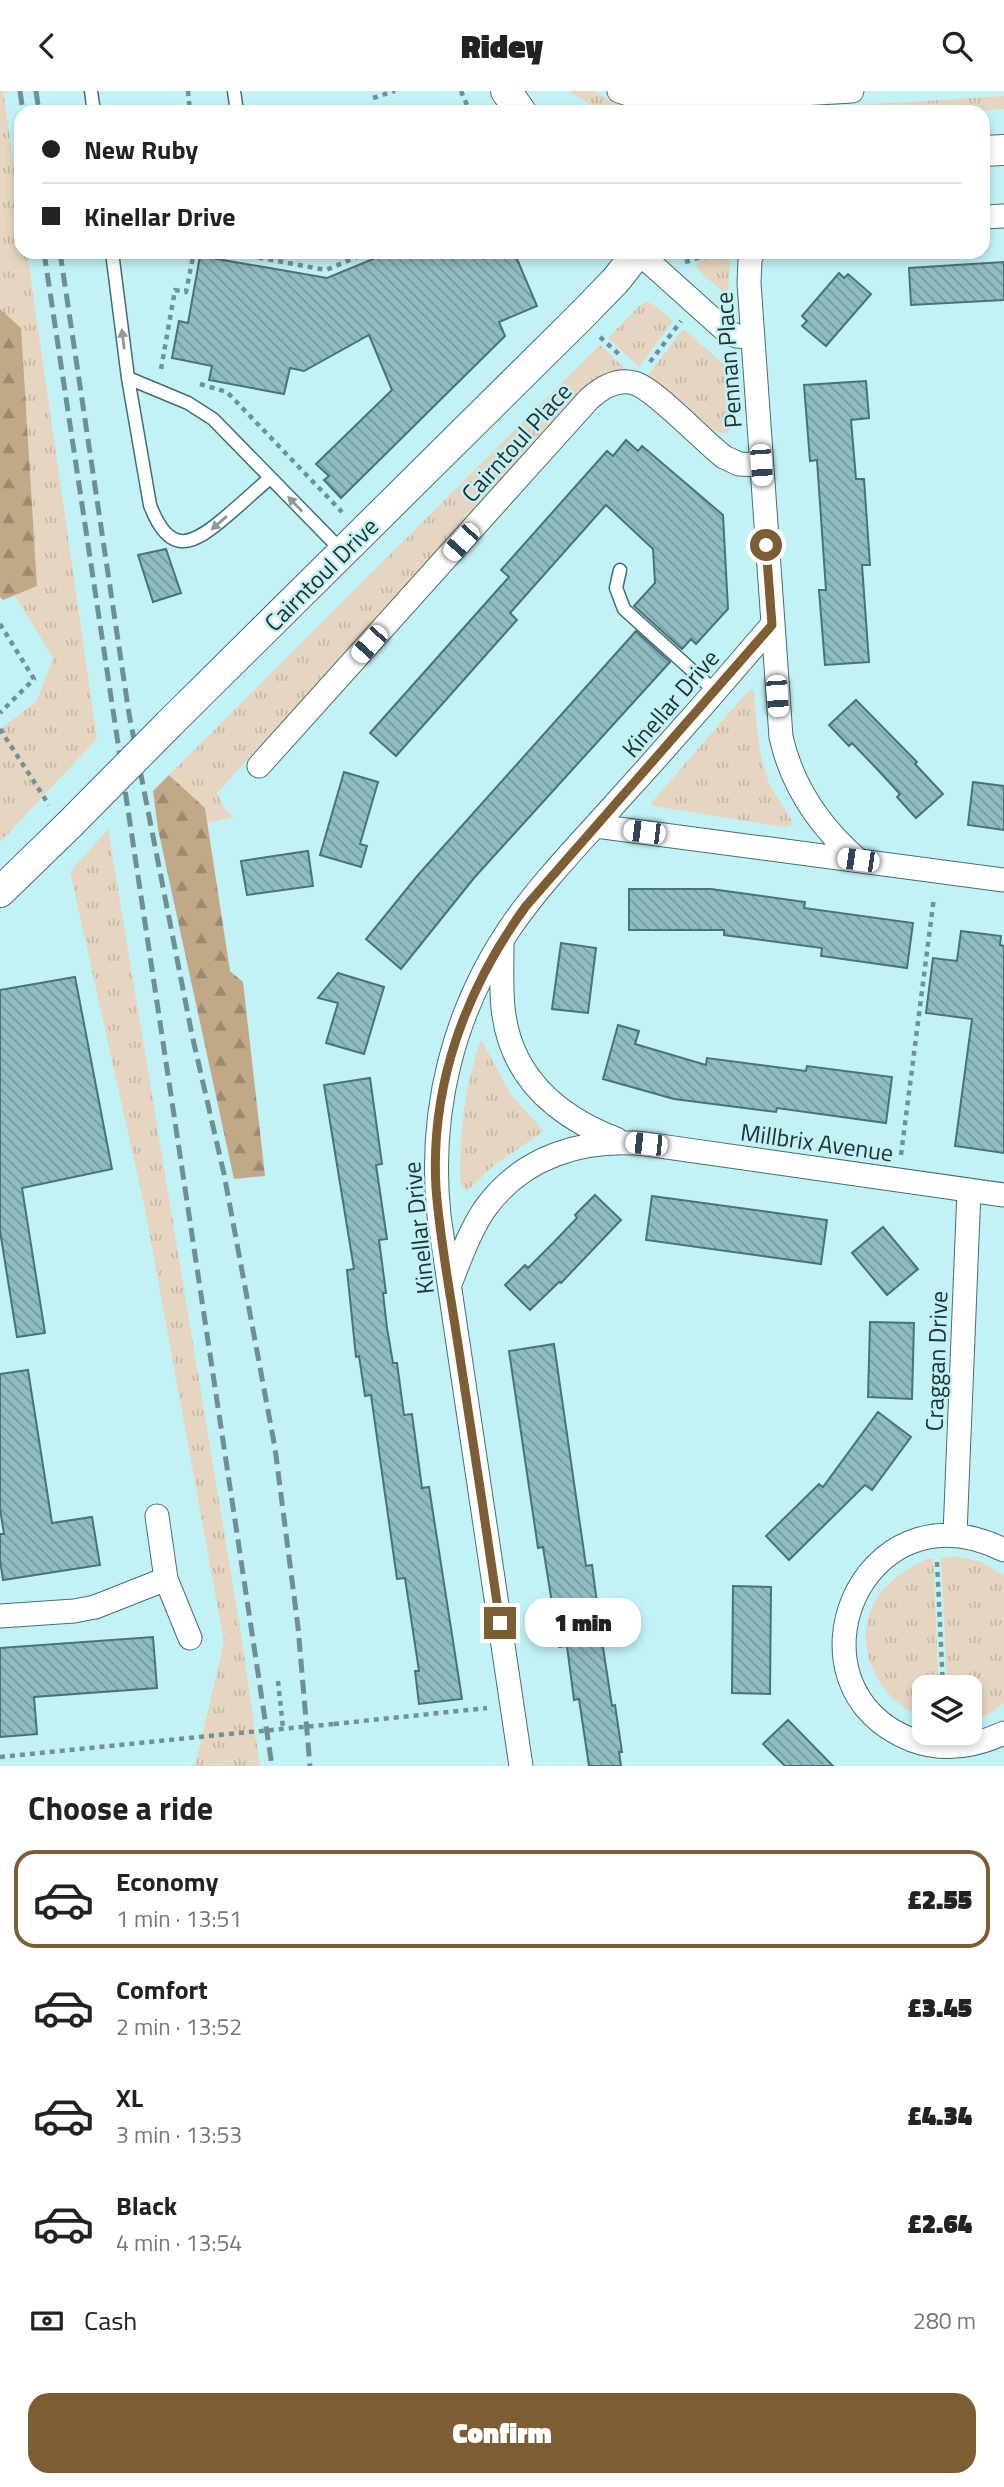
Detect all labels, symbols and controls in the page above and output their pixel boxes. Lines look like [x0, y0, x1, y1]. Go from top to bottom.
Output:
text: Ridey [461, 22, 543, 70]
icon: back [28, 27, 66, 65]
icon: search [938, 27, 976, 65]
text: New Ruby [84, 130, 198, 169]
text: Kinellar Drive [84, 197, 235, 236]
street label: Pennan Place [705, 291, 751, 429]
one-way arrow [118, 328, 129, 350]
street label: Cairntoul Place [452, 374, 580, 510]
car [750, 443, 773, 487]
one-way arrow [286, 496, 303, 513]
street label: Cairntoul Drive [256, 509, 386, 639]
one-way arrow [210, 515, 227, 530]
car [440, 519, 483, 565]
route start [750, 529, 782, 561]
car [348, 621, 391, 667]
street label: Kinellar Drive [613, 641, 727, 765]
car [766, 674, 789, 718]
car [622, 819, 667, 845]
car [836, 847, 881, 873]
street label: Millbrix Avenue [738, 1113, 896, 1171]
car [625, 1131, 668, 1157]
street label: Kinellar Drive [393, 1160, 443, 1296]
street label: Craggan Drive [916, 1290, 956, 1432]
callout: 1 min [524, 1599, 640, 1647]
text: 1 min [554, 1605, 612, 1640]
route end [484, 1607, 516, 1639]
map controls [912, 1675, 982, 1745]
button: layers [912, 1675, 982, 1745]
text: Choose a ride [28, 1784, 213, 1832]
text: Economy [116, 1862, 218, 1901]
icon: car [32, 1868, 95, 1931]
text: £2.55 [907, 1880, 972, 1919]
text: 1 min · 13:51 [116, 1901, 242, 1936]
text: Comfort [116, 1970, 208, 2009]
icon: car [32, 1976, 95, 2039]
text: £3.45 [907, 1988, 972, 2027]
text: 2 min · 13:52 [116, 2009, 242, 2044]
text: XL [116, 2078, 143, 2117]
icon: car [32, 2084, 95, 2147]
text: £4.34 [907, 2096, 972, 2135]
text: 3 min · 13:53 [116, 2117, 242, 2152]
text: Black [116, 2186, 177, 2225]
icon: car [32, 2192, 95, 2255]
text: £2.64 [907, 2204, 972, 2243]
text: 4 min · 13:54 [116, 2225, 242, 2260]
text: Cash [84, 2301, 137, 2340]
icon: cash [28, 2302, 66, 2340]
text: 280 m [913, 2303, 976, 2338]
button: Confirm [28, 2393, 976, 2473]

